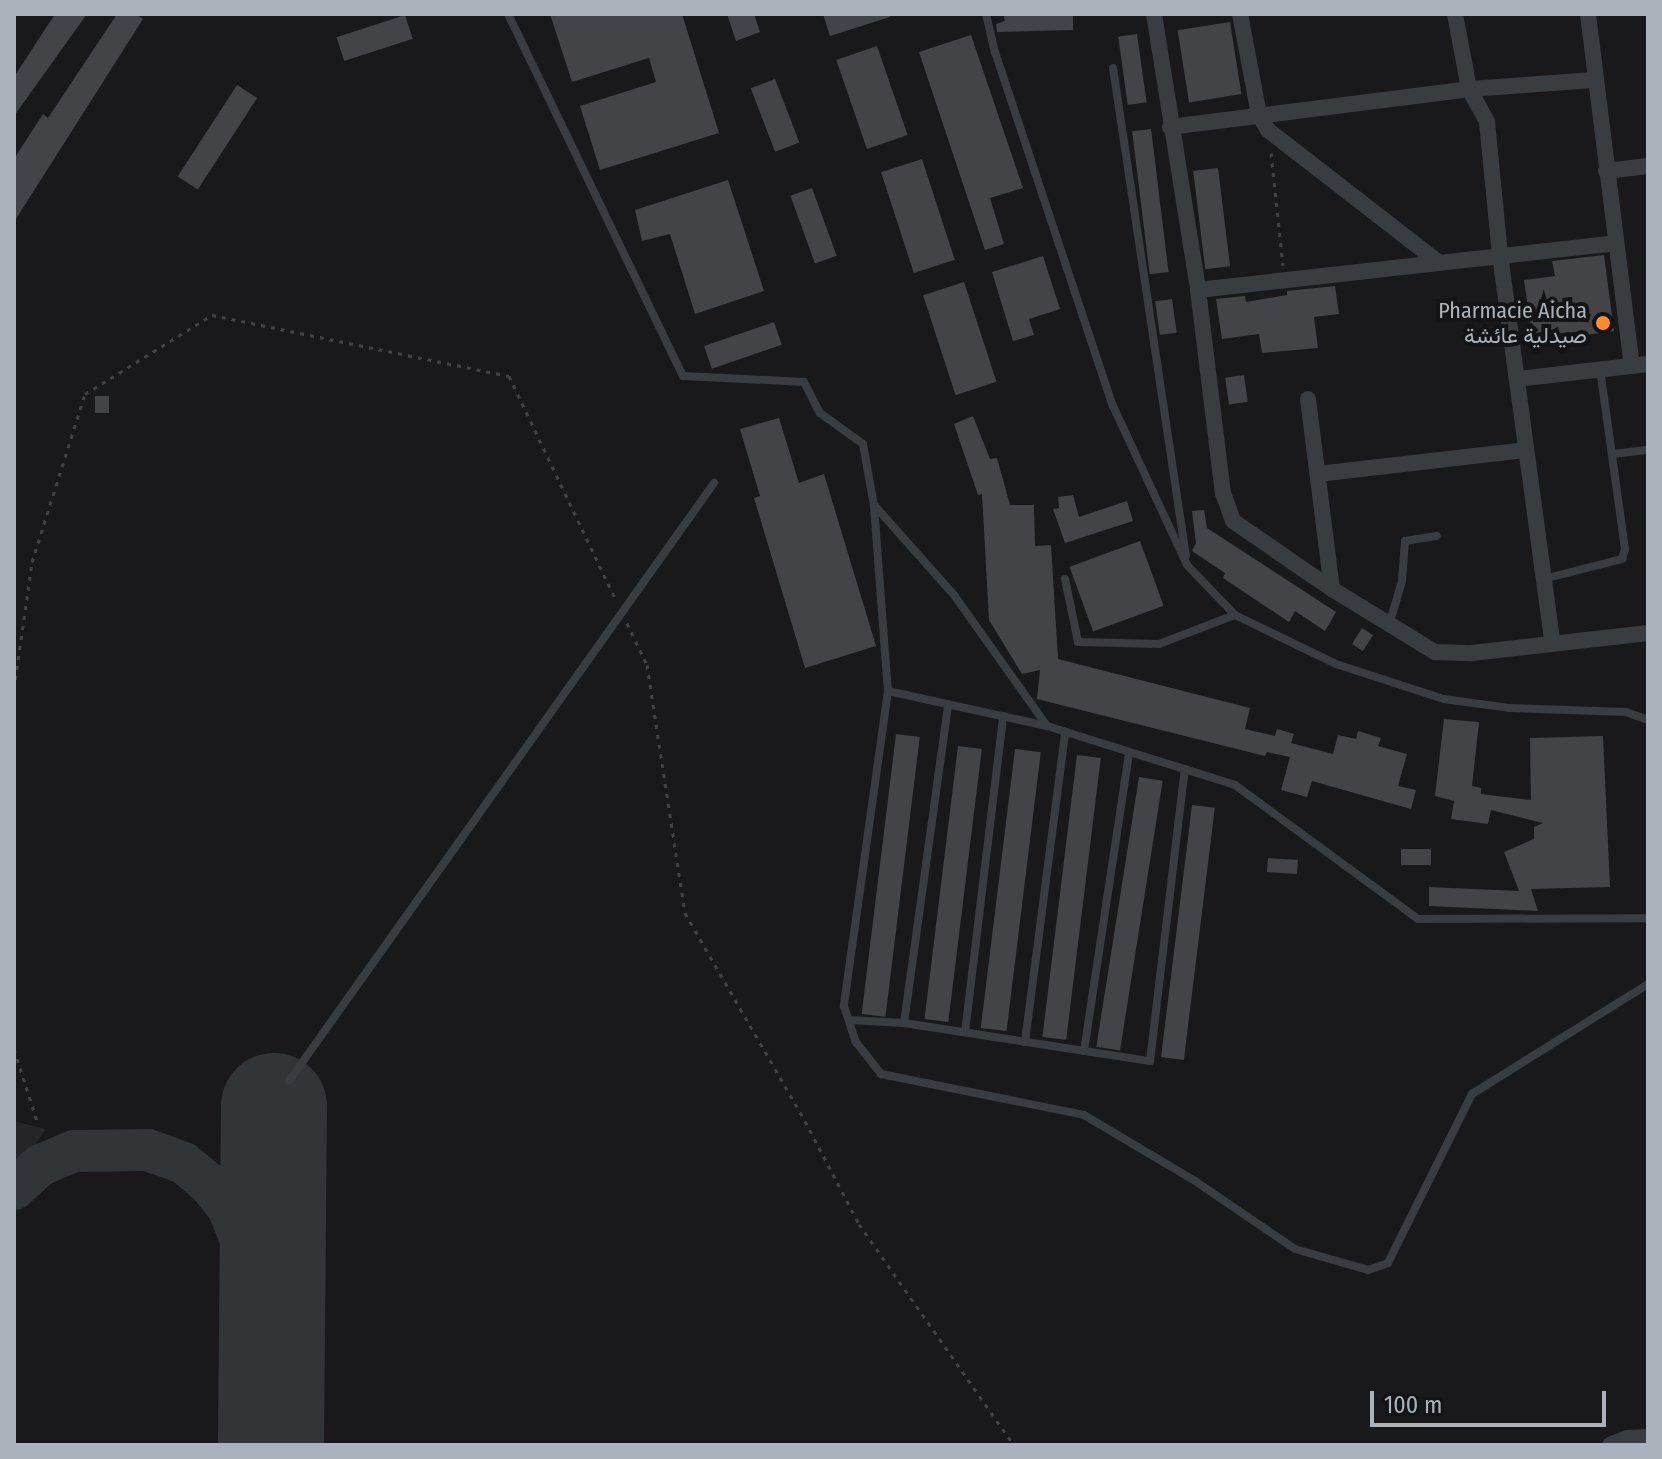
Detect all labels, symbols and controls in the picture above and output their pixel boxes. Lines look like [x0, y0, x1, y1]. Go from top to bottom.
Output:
place label: Pharmacie Aicha صيدلية عائشة [1438, 297, 1587, 348]
marker: Pharmacie Aicha صيدلية عائشة [1594, 314, 1612, 332]
scale bar [1374, 1375, 1610, 1425]
text: 100 m [1384, 1391, 1442, 1419]

